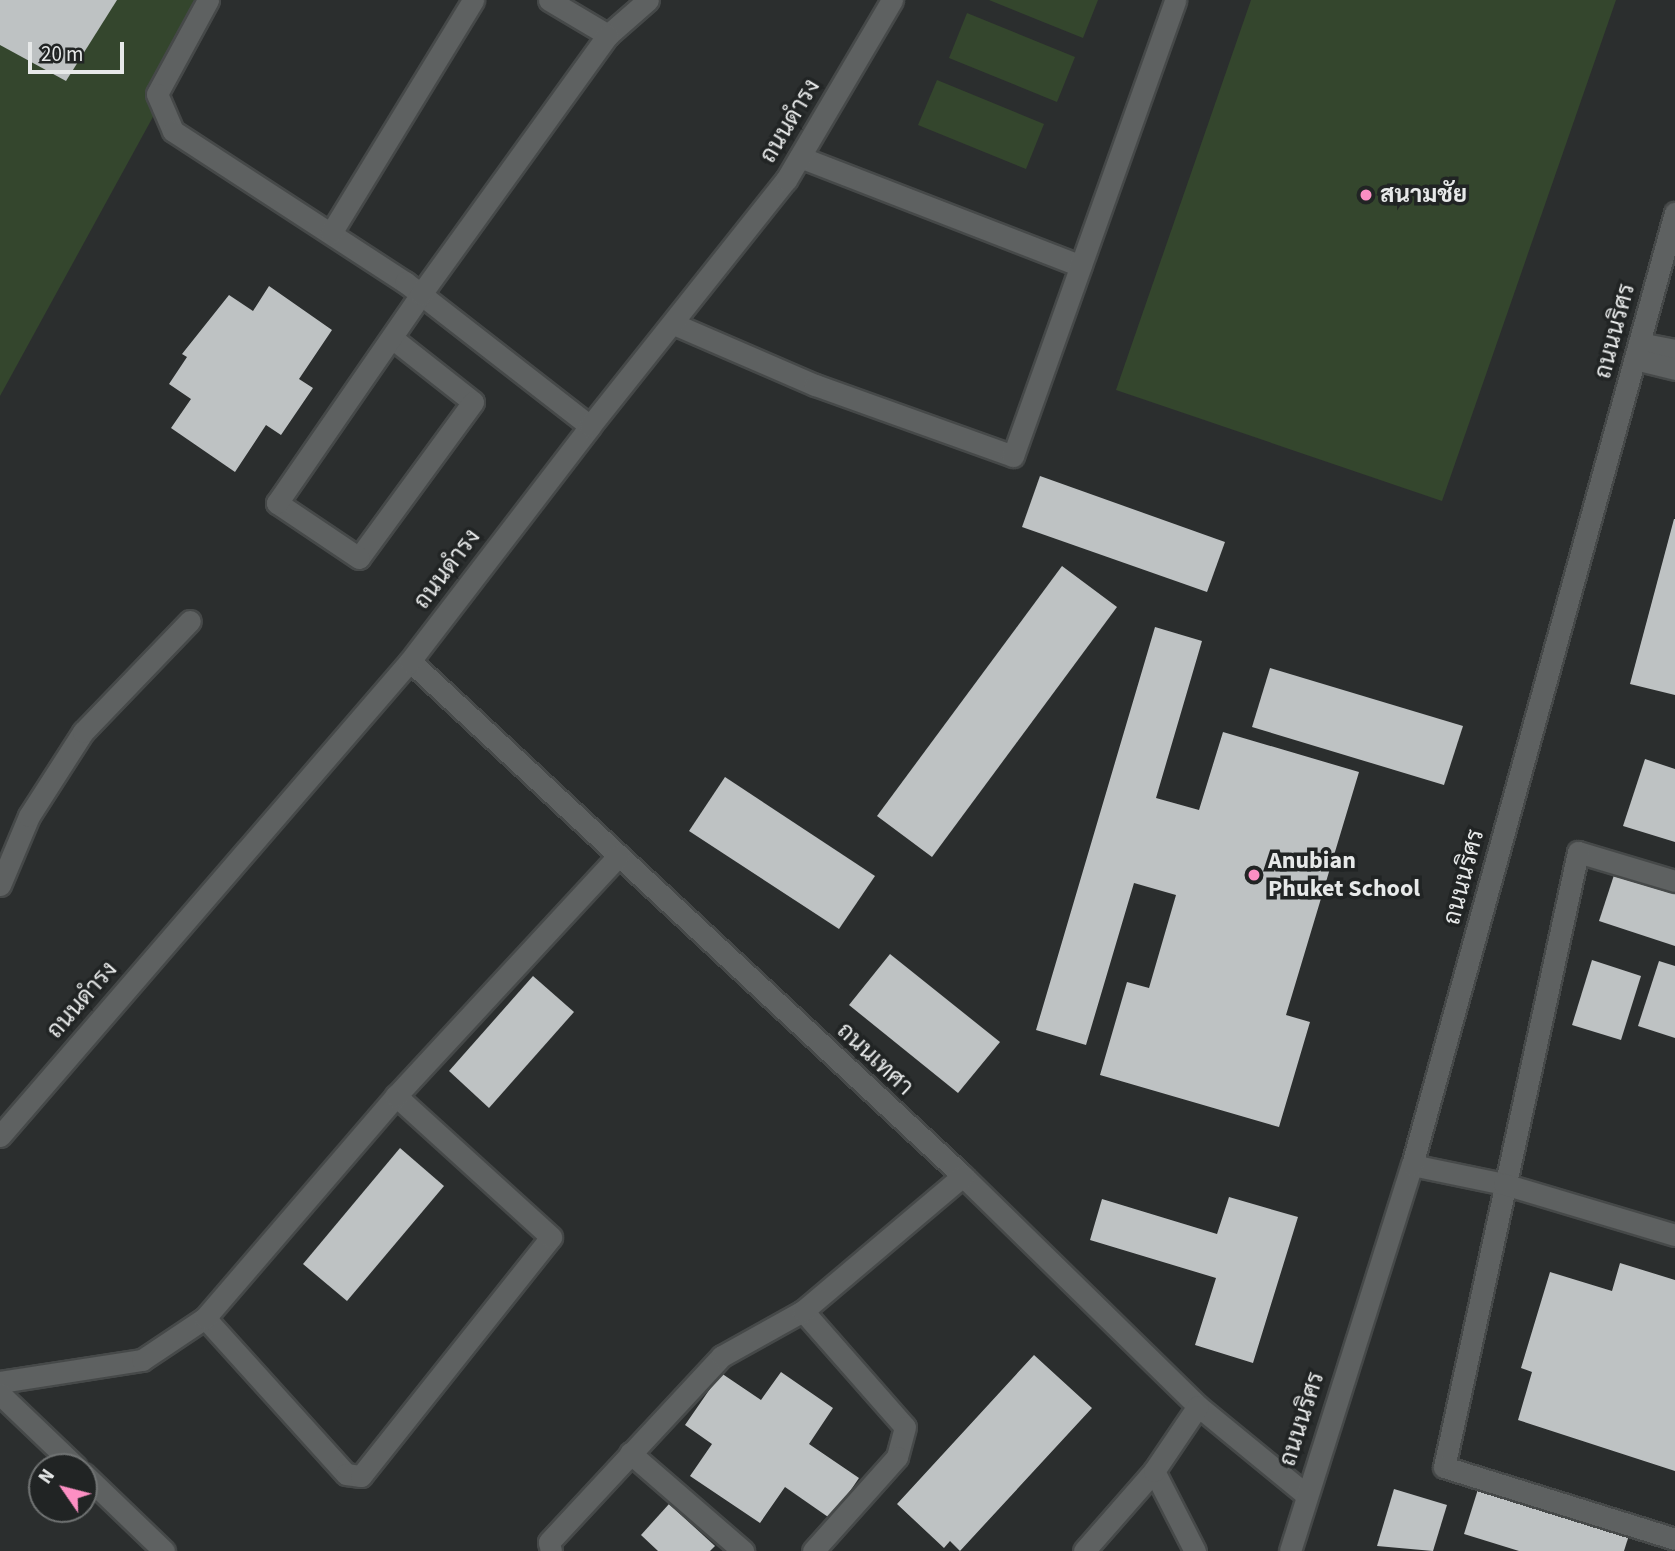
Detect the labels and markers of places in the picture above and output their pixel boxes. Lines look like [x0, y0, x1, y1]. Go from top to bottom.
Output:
place label: สนามชัย [1380, 181, 1467, 209]
marker: สนามชัย [1358, 187, 1374, 203]
place label: Anubian Phuket School [1268, 847, 1420, 903]
marker: Anubian Phuket School [1246, 867, 1262, 883]

